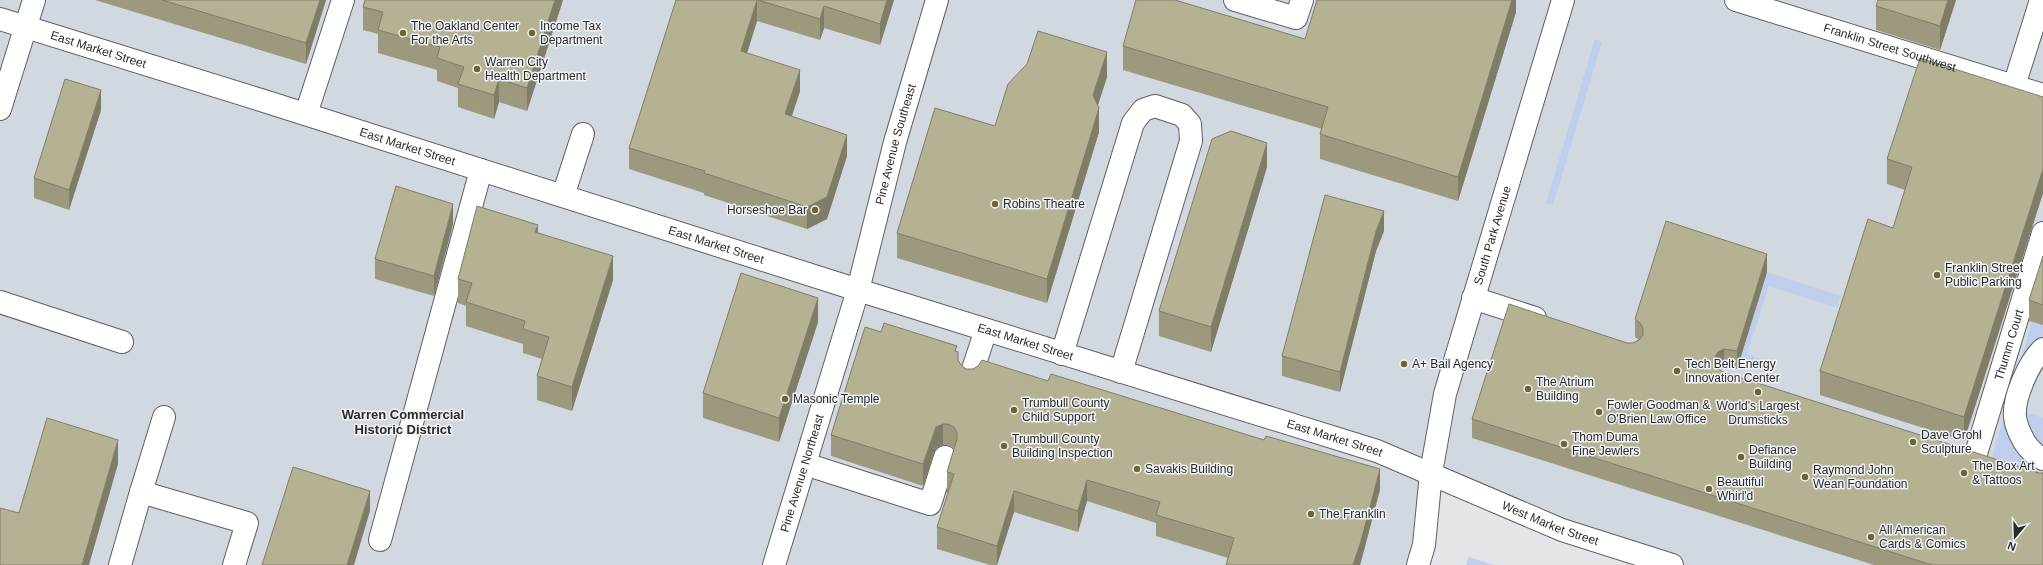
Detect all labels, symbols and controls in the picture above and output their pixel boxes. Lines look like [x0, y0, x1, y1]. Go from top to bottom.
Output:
place label: The Oakland Center For the Arts [411, 19, 519, 47]
place label: Income Tax Department [540, 19, 603, 47]
street label: Franklin Street Southwest [1822, 21, 1958, 75]
street label: East Market Street [49, 28, 149, 71]
marker: The Oakland Center For the Arts [398, 28, 408, 38]
marker: Income Tax Department [527, 28, 537, 38]
place label: Warren City Health Department [485, 55, 586, 83]
marker: Warren City Health Department [472, 64, 482, 74]
street label: Pine Avenue Southeast [873, 82, 919, 206]
street label: East Market Street [358, 125, 458, 169]
street label: South Park Avenue [1471, 184, 1514, 287]
place label: Robins Theatre [1003, 197, 1085, 211]
marker: Robins Theatre [990, 199, 1000, 209]
place label: Horseshoe Bar [727, 203, 807, 217]
marker: Horseshoe Bar [810, 205, 820, 215]
street label: East Market Street [667, 223, 766, 267]
place label: Franklin Street Public Parking [1945, 261, 2024, 289]
marker: Franklin Street Public Parking [1932, 270, 1942, 280]
street label: Thumm Court [1992, 307, 2027, 382]
street label: East Market Street [976, 320, 1076, 364]
place label: A+ Bail Agency [1412, 357, 1493, 371]
place label: Tech Belt Energy Innovation Center [1685, 357, 1780, 385]
marker: A+ Bail Agency [1399, 359, 1409, 369]
marker: Tech Belt Energy Innovation Center [1672, 366, 1682, 376]
place label: The Atrium Building [1536, 375, 1594, 403]
marker: The Atrium Building [1523, 384, 1533, 394]
marker: World's Largest Drumsticks [1753, 387, 1763, 397]
place label: Masonic Temple [793, 392, 880, 406]
marker: Masonic Temple [780, 394, 790, 404]
place label: Trumbull County Child Support [1022, 396, 1110, 424]
place label: Fowler Goodman & O'Brien Law Office [1607, 398, 1710, 426]
place label: World's Largest Drumsticks [1717, 399, 1800, 427]
marker: Trumbull County Child Support [1009, 405, 1019, 415]
district label: Warren Commercial Historic District [342, 407, 464, 437]
marker: Fowler Goodman & O'Brien Law Office [1594, 407, 1604, 417]
street label: Pine Avenue Northeast [777, 412, 827, 534]
street label: East Market Street [1285, 416, 1385, 460]
place label: Dave Grohl Sculpture [1921, 428, 1982, 456]
place label: Thom Duma Fine Jewlers [1572, 430, 1639, 458]
place label: Trumbull County Building Inspection [1012, 432, 1113, 460]
marker: Dave Grohl Sculpture [1908, 437, 1918, 447]
marker: Thom Duma Fine Jewlers [1559, 439, 1569, 449]
marker: Trumbull County Building Inspection [999, 441, 1009, 451]
place label: Defiance Building [1749, 443, 1797, 471]
marker: Defiance Building [1736, 452, 1746, 462]
place label: The Box Art & Tattoos [1972, 459, 2035, 487]
place label: Savakis Building [1145, 462, 1233, 476]
place label: Raymond John Wean Foundation [1813, 463, 1908, 491]
marker: Savakis Building [1132, 464, 1142, 474]
marker: The Box Art & Tattoos [1959, 468, 1969, 478]
marker: Raymond John Wean Foundation [1800, 472, 1810, 482]
place label: Beautiful Whirl'd [1717, 475, 1764, 503]
marker: Beautiful Whirl'd [1704, 484, 1714, 494]
street label: West Market Street [1500, 498, 1601, 548]
place label: The Franklin [1319, 507, 1386, 521]
marker: The Franklin [1306, 509, 1316, 519]
north arrow [1995, 517, 2035, 557]
place label: All American Cards & Comics [1879, 523, 1966, 551]
marker: All American Cards & Comics [1866, 532, 1876, 542]
text: N [2006, 539, 2017, 553]

